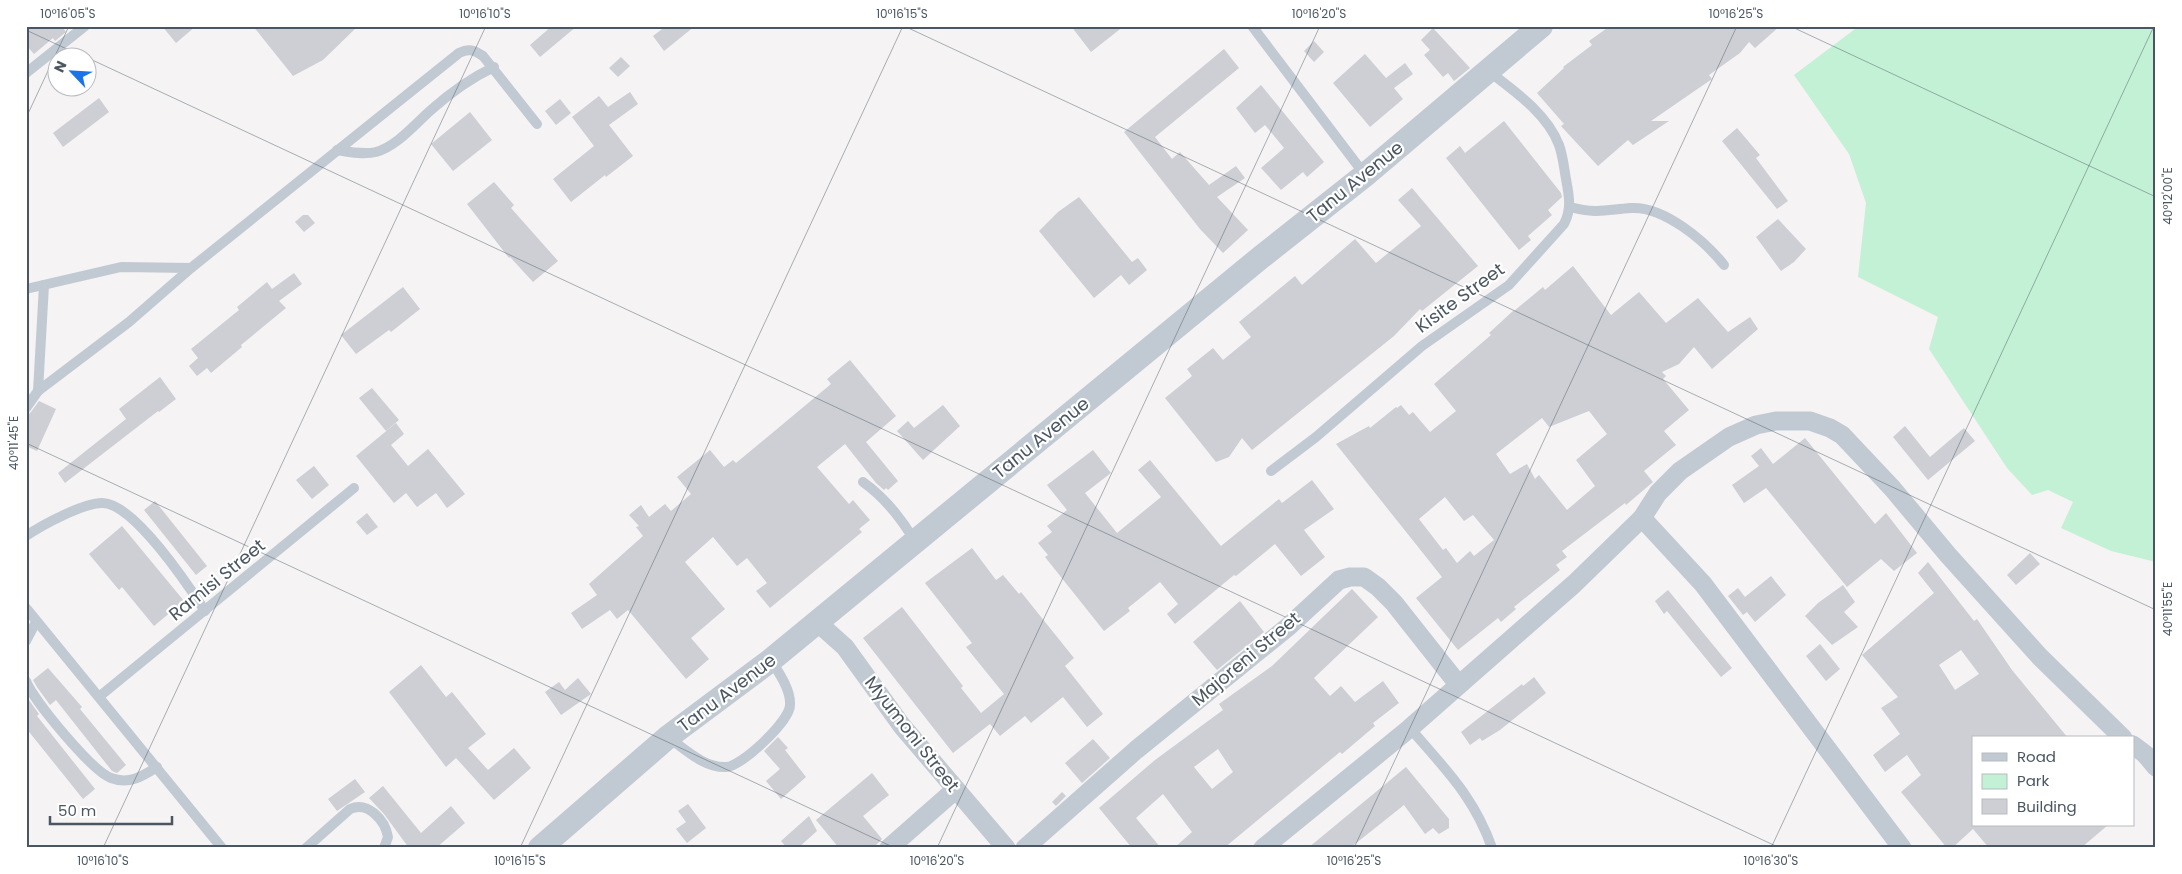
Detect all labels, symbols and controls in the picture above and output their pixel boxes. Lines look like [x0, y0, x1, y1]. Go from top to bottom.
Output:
text: 10°16'05"S [40, 5, 96, 22]
text: 10°16'10"S [459, 5, 511, 22]
text: 10°16'15"S [876, 5, 928, 22]
text: 10°16'20"S [1292, 5, 1346, 22]
text: 10°16'25"S [1709, 5, 1763, 22]
north arrow [48, 48, 98, 98]
text: N [49, 58, 72, 76]
street label: Tanu Avenue [1301, 135, 1408, 228]
text: 40°12'00"E [2159, 167, 2176, 225]
street label: Kisite Street [1410, 257, 1509, 338]
street label: Tanu Avenue [987, 391, 1094, 484]
text: 40°11'45"E [5, 416, 22, 470]
street label: Ramisi Street [163, 533, 270, 626]
text: 40°11'55"E [2159, 582, 2176, 636]
street label: Majoreni Street [1186, 606, 1305, 712]
street label: Tanu Avenue [672, 647, 781, 738]
street label: Myumoni Street [859, 671, 966, 797]
legend [1972, 736, 2134, 826]
text: Road [2017, 746, 2056, 767]
text: Park [2017, 770, 2049, 791]
scale bar [50, 794, 172, 826]
text: Building [2017, 796, 2077, 817]
text: 50 m [58, 800, 96, 821]
text: 10°16'10"S [77, 852, 129, 869]
text: 10°16'15"S [494, 852, 546, 869]
text: 10°16'20"S [910, 852, 964, 869]
text: 10°16'25"S [1327, 852, 1381, 869]
text: 10°16'30"S [1744, 852, 1798, 869]

